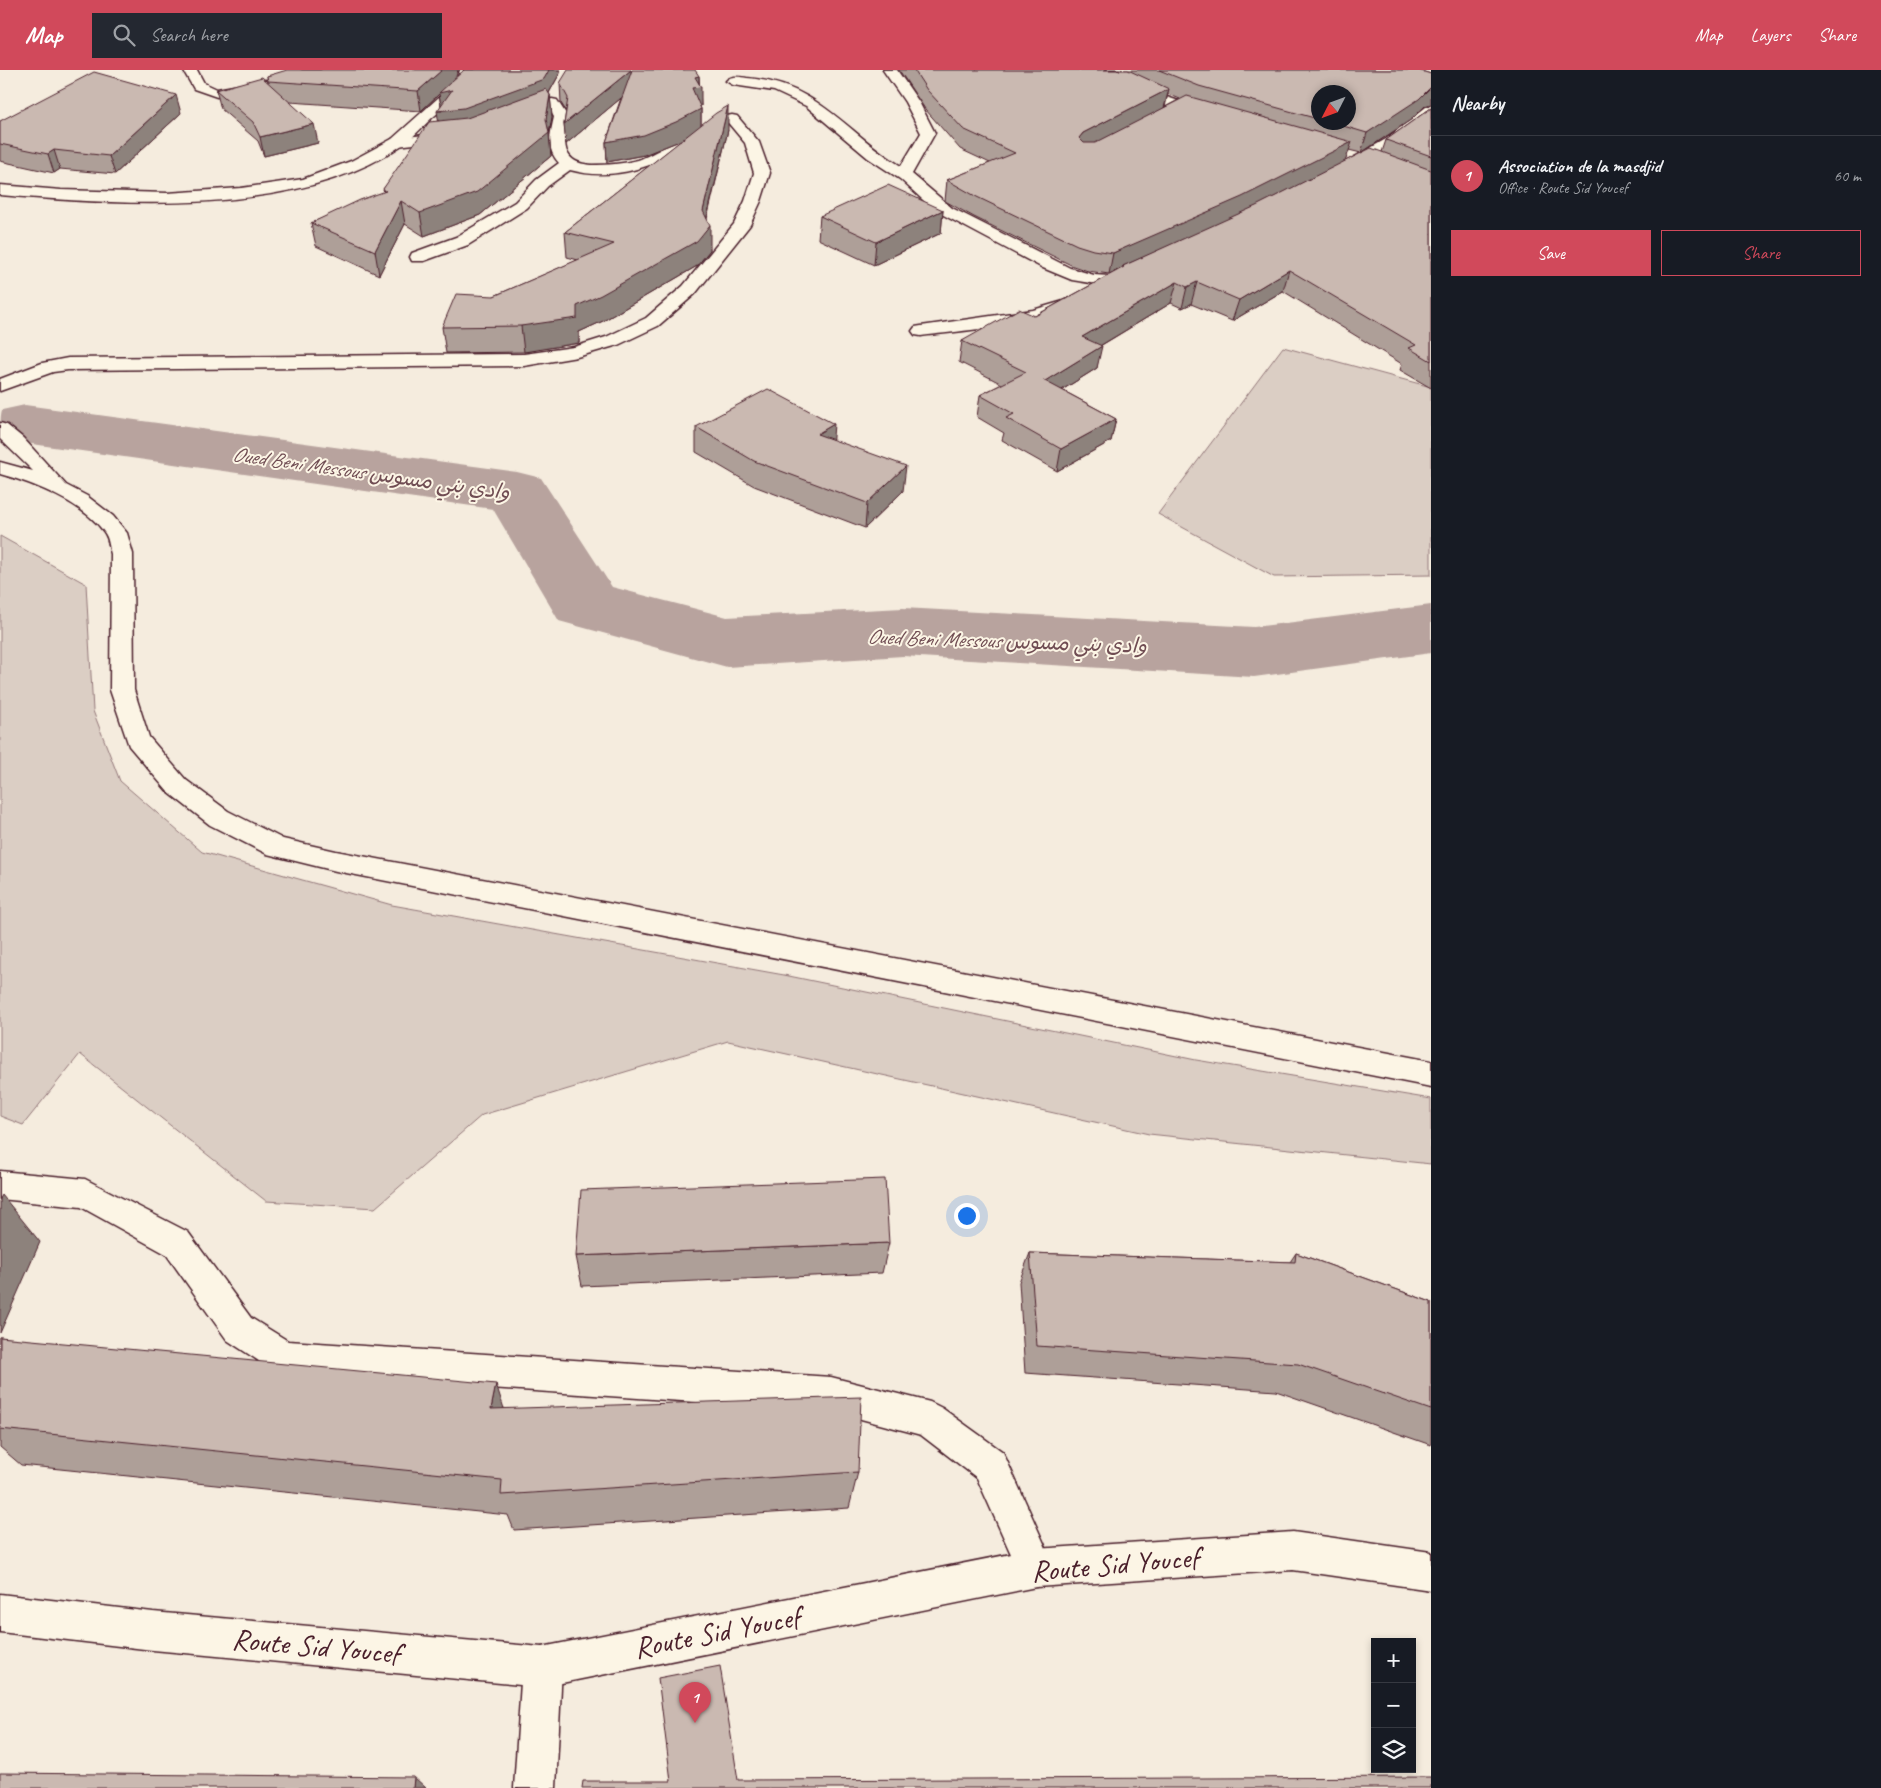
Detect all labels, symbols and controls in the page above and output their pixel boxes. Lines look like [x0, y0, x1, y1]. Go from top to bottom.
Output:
search box [92, 13, 442, 58]
text: Map [25, 20, 62, 50]
icon: search [110, 21, 138, 49]
text: Search here [150, 23, 228, 47]
text: Map [1695, 24, 1723, 46]
text: Layers [1751, 24, 1790, 46]
text: Share [1818, 24, 1856, 46]
north arrow [1311, 85, 1356, 130]
text: Nearby [1451, 90, 1504, 116]
text: Association de la masdjid [1498, 154, 1661, 178]
text: 1 [1463, 166, 1471, 186]
text: 60 m [1834, 166, 1861, 186]
text: Office · Route Sid Youcef [1498, 178, 1628, 198]
button: Save [1451, 230, 1651, 276]
button: Share [1661, 230, 1861, 276]
water label: Oued Beni Messous وادي بني مسوس [230, 441, 512, 510]
water label: Oued Beni Messous وادي بني مسوس [867, 623, 1147, 664]
your location [954, 1203, 980, 1229]
street label: Route Sid Youcef [1029, 1537, 1207, 1590]
street label: Route Sid Youcef [631, 1596, 809, 1667]
street label: Route Sid Youcef [230, 1620, 408, 1673]
map controls [1371, 1638, 1416, 1773]
button: + [1371, 1638, 1416, 1683]
pin: 1 [679, 1682, 711, 1723]
button: − [1371, 1683, 1416, 1728]
button: layers [1371, 1728, 1416, 1773]

